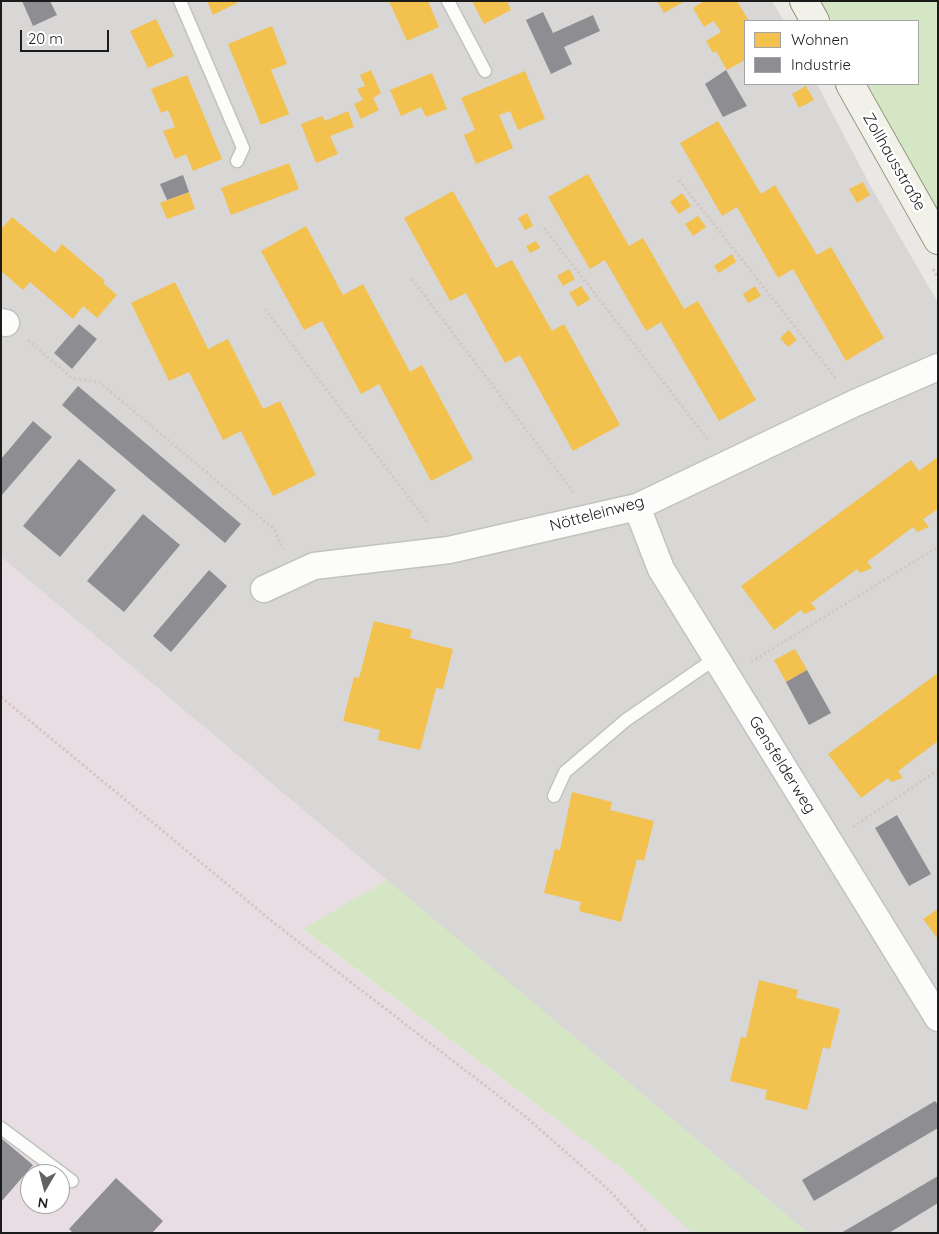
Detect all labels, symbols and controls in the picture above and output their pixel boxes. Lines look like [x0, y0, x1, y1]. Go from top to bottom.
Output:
scale bar [22, 20, 111, 52]
legend [744, 20, 919, 85]
text: 20 m [28, 29, 63, 48]
text: Wohnen [791, 30, 849, 49]
text: Industrie [791, 55, 851, 74]
street label: Zollhausstraße [858, 110, 930, 214]
street label: Nötteleinweg [548, 492, 646, 536]
street label: Gensfelderweg [744, 713, 820, 817]
north arrow [20, 1164, 70, 1214]
text: N [37, 1193, 49, 1212]

